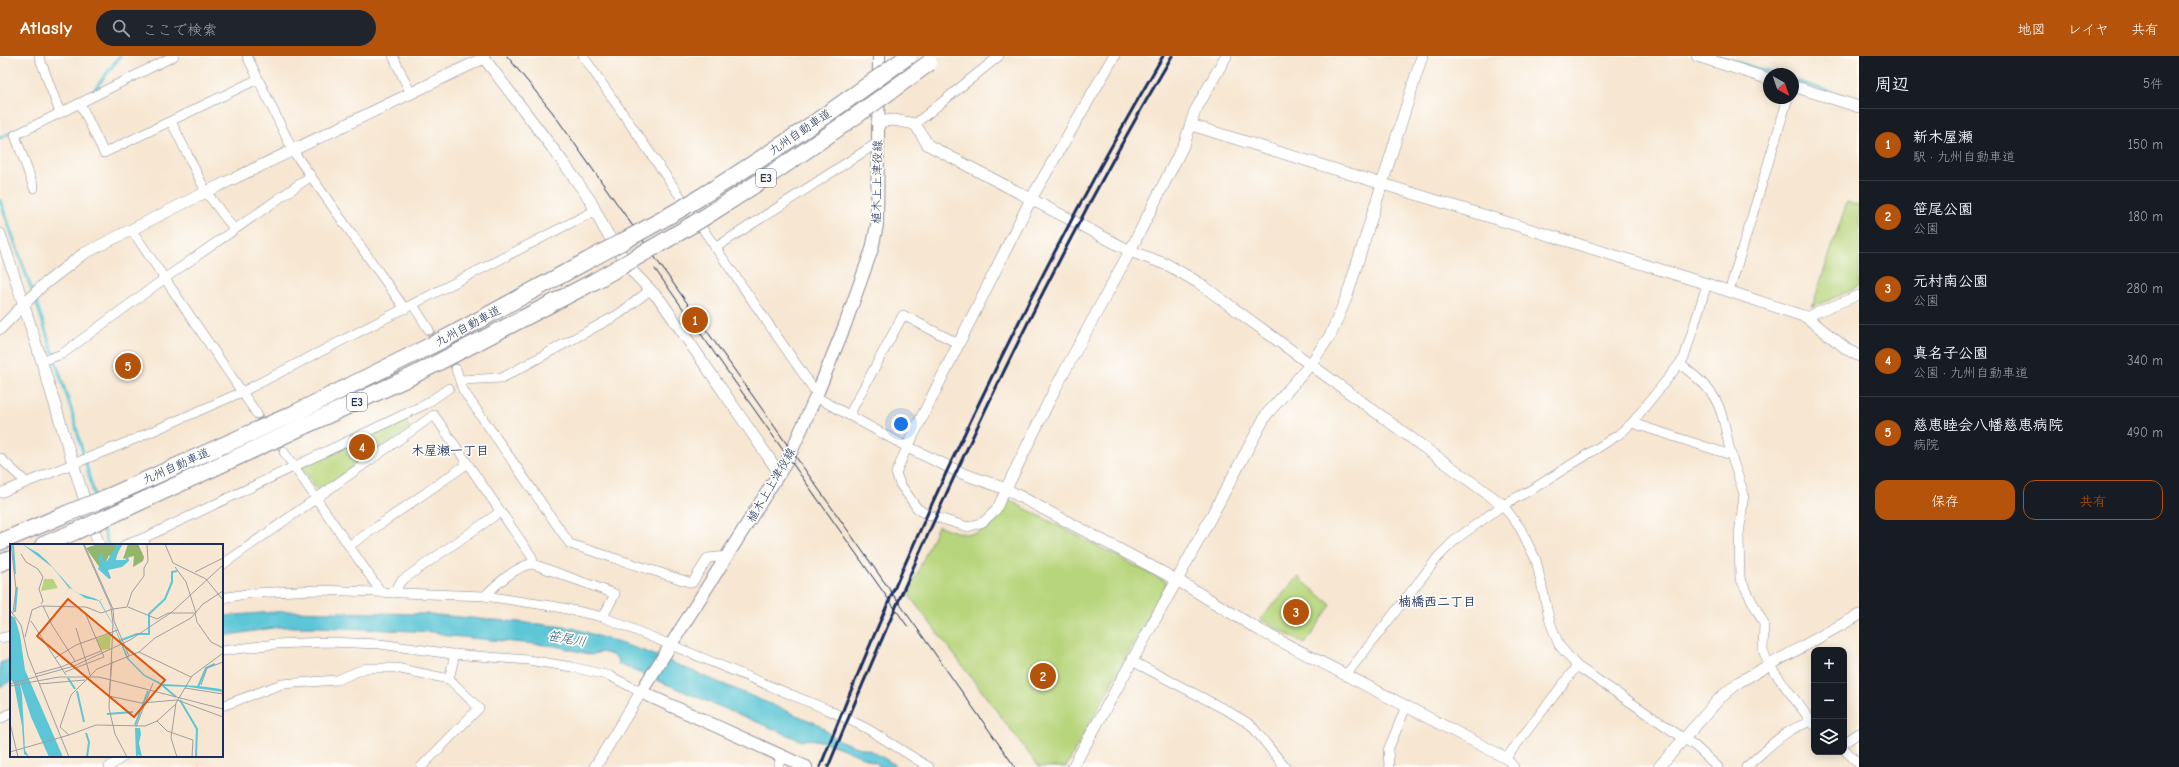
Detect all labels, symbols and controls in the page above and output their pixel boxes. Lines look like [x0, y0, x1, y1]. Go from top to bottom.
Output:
search box [96, 10, 376, 46]
text: Atlasly [20, 17, 72, 39]
icon: search [110, 17, 132, 39]
text: ここで検索 [142, 21, 217, 39]
text: 地図 [2018, 21, 2046, 38]
text: レイヤ [2068, 21, 2109, 38]
text: 共有 [2131, 21, 2159, 38]
north arrow [1763, 68, 1799, 104]
text: 周辺 [1875, 75, 1909, 94]
text: 5件 [2143, 76, 2163, 91]
street label: 九州自動車道 [766, 106, 834, 158]
text: 新木屋瀬 [1913, 128, 1973, 146]
text: 1 [1885, 137, 1891, 152]
text: 150 m [2128, 137, 2163, 152]
street label: 植木上上津役線 [869, 140, 885, 224]
text: 駅 · 九州自動車道 [1913, 149, 2015, 164]
road number: E3 [756, 169, 776, 187]
text: 笹尾公園 [1913, 200, 1973, 218]
text: 2 [1885, 209, 1891, 224]
text: 180 m [2128, 209, 2163, 224]
text: 公園 [1913, 221, 1939, 236]
text: 元村南公園 [1913, 272, 1988, 290]
text: 3 [1885, 281, 1891, 296]
text: 280 m [2126, 281, 2163, 296]
text: 公園 [1913, 293, 1939, 308]
street label: 九州自動車道 [433, 303, 503, 349]
pin: 1 [682, 305, 708, 335]
text: 真名子公園 [1913, 344, 1988, 362]
pin: 5 [115, 351, 141, 381]
text: 4 [1885, 353, 1891, 368]
text: 340 m [2127, 353, 2163, 368]
text: 公園 · 九州自動車道 [1913, 365, 2028, 380]
road number: E3 [347, 393, 367, 411]
your location [891, 414, 911, 434]
text: 慈恵睦会八幡慈恵病院 [1913, 416, 2063, 434]
text: 5 [1885, 425, 1891, 440]
text: 490 m [2127, 425, 2163, 440]
pin: 4 [349, 432, 375, 462]
text: 病院 [1913, 437, 1939, 452]
district label: 木屋瀬一丁目 [411, 443, 489, 458]
street label: 九州自動車道 [140, 445, 212, 487]
street label: 植木上上津役線 [744, 445, 798, 525]
button: 保存 [1875, 480, 2015, 520]
button: 共有 [2023, 480, 2163, 520]
inset map [10, 544, 223, 757]
district label: 楠橋西二丁目 [1398, 594, 1476, 609]
pin: 3 [1283, 597, 1309, 627]
water label: 笹尾川 [546, 628, 587, 649]
map controls [1811, 647, 1847, 755]
button: + [1811, 647, 1847, 683]
pin: 2 [1030, 661, 1056, 691]
button: − [1811, 683, 1847, 719]
button: layers [1811, 719, 1847, 755]

